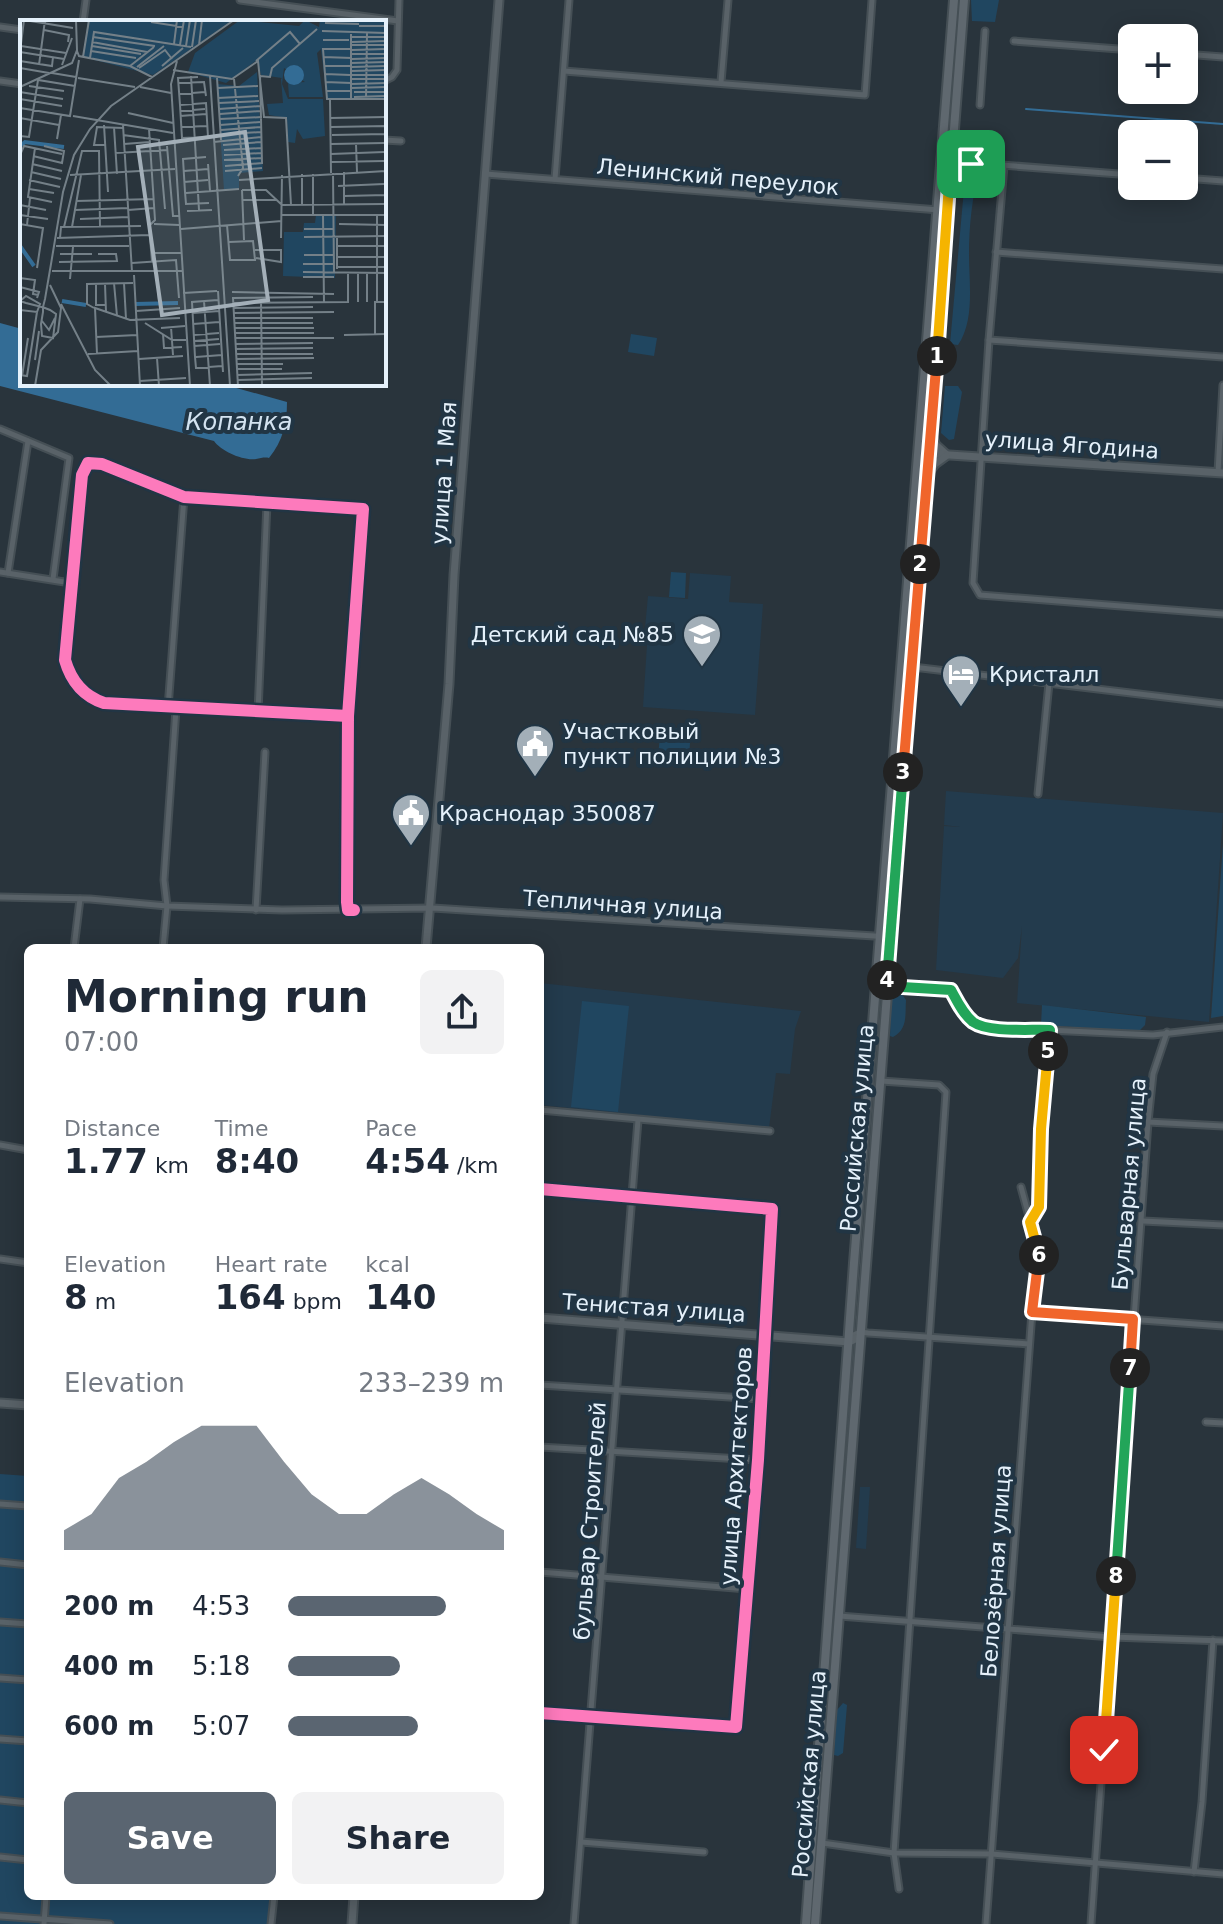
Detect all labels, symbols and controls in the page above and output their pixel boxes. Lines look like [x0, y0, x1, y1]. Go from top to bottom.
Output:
inset map [20, 20, 386, 386]
map controls [1118, 24, 1198, 200]
button: + [1118, 24, 1198, 104]
button: − [1118, 120, 1198, 200]
pin [937, 130, 1005, 198]
icon: arrive [949, 142, 993, 186]
street label: Ленинский переулок [596, 154, 840, 200]
pin: 1 [917, 336, 957, 376]
text: 1 [929, 343, 945, 368]
street label: улица 1 Мая [427, 401, 461, 545]
water label: Копанка [185, 408, 293, 436]
street label: улица Ягодина [984, 426, 1160, 464]
pin: 2 [900, 544, 940, 584]
text: 2 [912, 551, 928, 576]
school or university icon: Детский сад №85 [681, 613, 723, 668]
place label: Детский сад №85 [471, 622, 674, 647]
hotel icon: Кристалл [940, 653, 982, 708]
place label: Кристалл [989, 662, 1099, 687]
place label: Участковый пункт полиции №3 [563, 719, 782, 769]
public building icon: Участковый пункт полиции №3 [514, 723, 556, 778]
pin: 3 [883, 752, 923, 792]
text: 3 [895, 759, 911, 784]
public building icon: Краснодар 350087 [390, 792, 432, 847]
place label: Краснодар 350087 [439, 801, 656, 826]
street label: Тепличная улица [521, 885, 724, 924]
pin: 4 [867, 960, 907, 1000]
text: 4 [879, 967, 895, 992]
button: share [420, 970, 504, 1054]
text: Morning run [64, 971, 369, 1022]
street label: Российская улица [835, 1023, 879, 1233]
text: 07:00 [64, 1027, 139, 1057]
pin: 5 [1028, 1031, 1068, 1071]
text: 5 [1040, 1038, 1056, 1063]
street label: Бульварная улица [1107, 1077, 1151, 1291]
text: Distance [64, 1116, 160, 1141]
text: Time [215, 1116, 269, 1141]
text: Pace [365, 1116, 417, 1141]
text: 1.77 [64, 1141, 148, 1181]
text: 8:40 [215, 1141, 299, 1181]
text: 4:54 [365, 1141, 450, 1181]
text: km [148, 1153, 189, 1178]
text: /km [450, 1153, 498, 1178]
pin: 6 [1019, 1235, 1059, 1275]
text: 6 [1031, 1242, 1047, 1267]
text: Elevation [64, 1252, 166, 1277]
text: Heart rate [215, 1252, 328, 1277]
text: kcal [365, 1252, 410, 1277]
text: 8 [64, 1277, 88, 1317]
text: 164 [215, 1277, 286, 1317]
text: 140 [365, 1277, 436, 1317]
text: m [88, 1289, 116, 1314]
text: bpm [286, 1289, 342, 1314]
street label: Тенистая улица [560, 1289, 747, 1327]
street label: улица Архитекторов [715, 1346, 757, 1586]
pin: 7 [1110, 1348, 1150, 1388]
text: 7 [1122, 1355, 1138, 1380]
text: Elevation [64, 1368, 185, 1398]
text: 233–239 m [358, 1368, 504, 1398]
street label: бульвар Строителей [569, 1401, 611, 1641]
street label: Белозёрная улица [976, 1464, 1016, 1678]
pin: 8 [1096, 1556, 1136, 1596]
text: 8 [1108, 1563, 1124, 1588]
text: 200 m [64, 1591, 154, 1621]
text: 4:53 [192, 1591, 250, 1621]
text: 400 m [64, 1651, 154, 1681]
text: 5:18 [192, 1651, 250, 1681]
street label: Российская улица [787, 1669, 831, 1879]
text: 600 m [64, 1711, 154, 1741]
text: 5:07 [192, 1711, 250, 1741]
pin [1070, 1716, 1138, 1784]
icon: check [1082, 1728, 1126, 1772]
button: Save [64, 1792, 276, 1884]
button: Share [292, 1792, 504, 1884]

